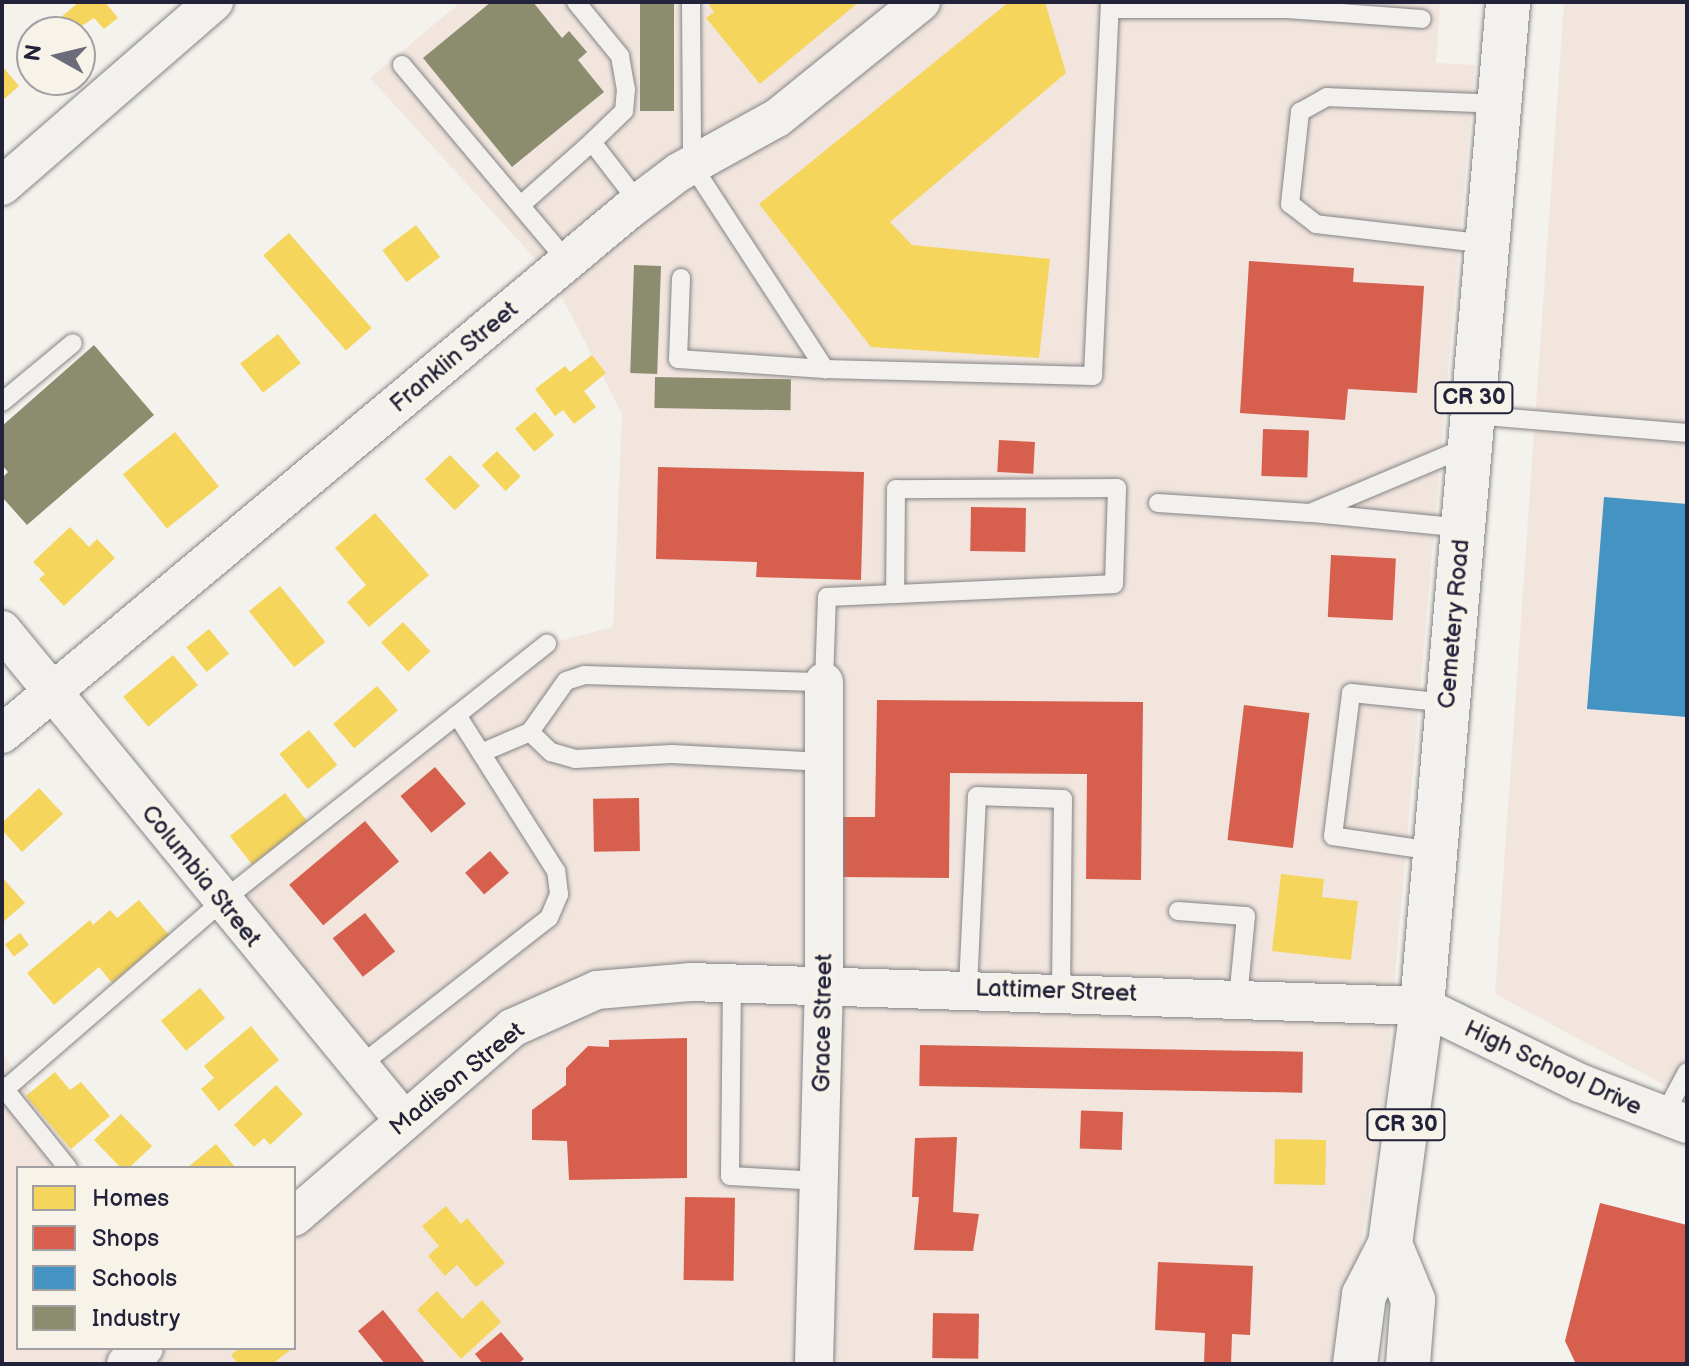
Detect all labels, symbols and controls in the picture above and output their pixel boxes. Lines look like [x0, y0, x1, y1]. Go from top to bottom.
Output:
north arrow [16, 16, 96, 96]
text: N [19, 43, 48, 63]
street label: Franklin Street [384, 295, 524, 419]
road number: CR 30 [1434, 380, 1514, 416]
street label: Cemetery Road [1432, 537, 1476, 711]
street label: Columbia Street [135, 799, 267, 953]
street label: Grace Street [807, 953, 839, 1093]
street label: Lattimer Street [974, 974, 1138, 1008]
street label: High School Drive [1460, 1014, 1646, 1122]
street label: Madison Street [384, 1016, 530, 1142]
road number: CR 30 [1366, 1107, 1446, 1143]
legend [16, 1166, 296, 1350]
text: Homes [92, 1184, 169, 1213]
text: Shops [92, 1224, 159, 1253]
text: Schools [92, 1264, 177, 1293]
text: Industry [92, 1304, 180, 1333]

